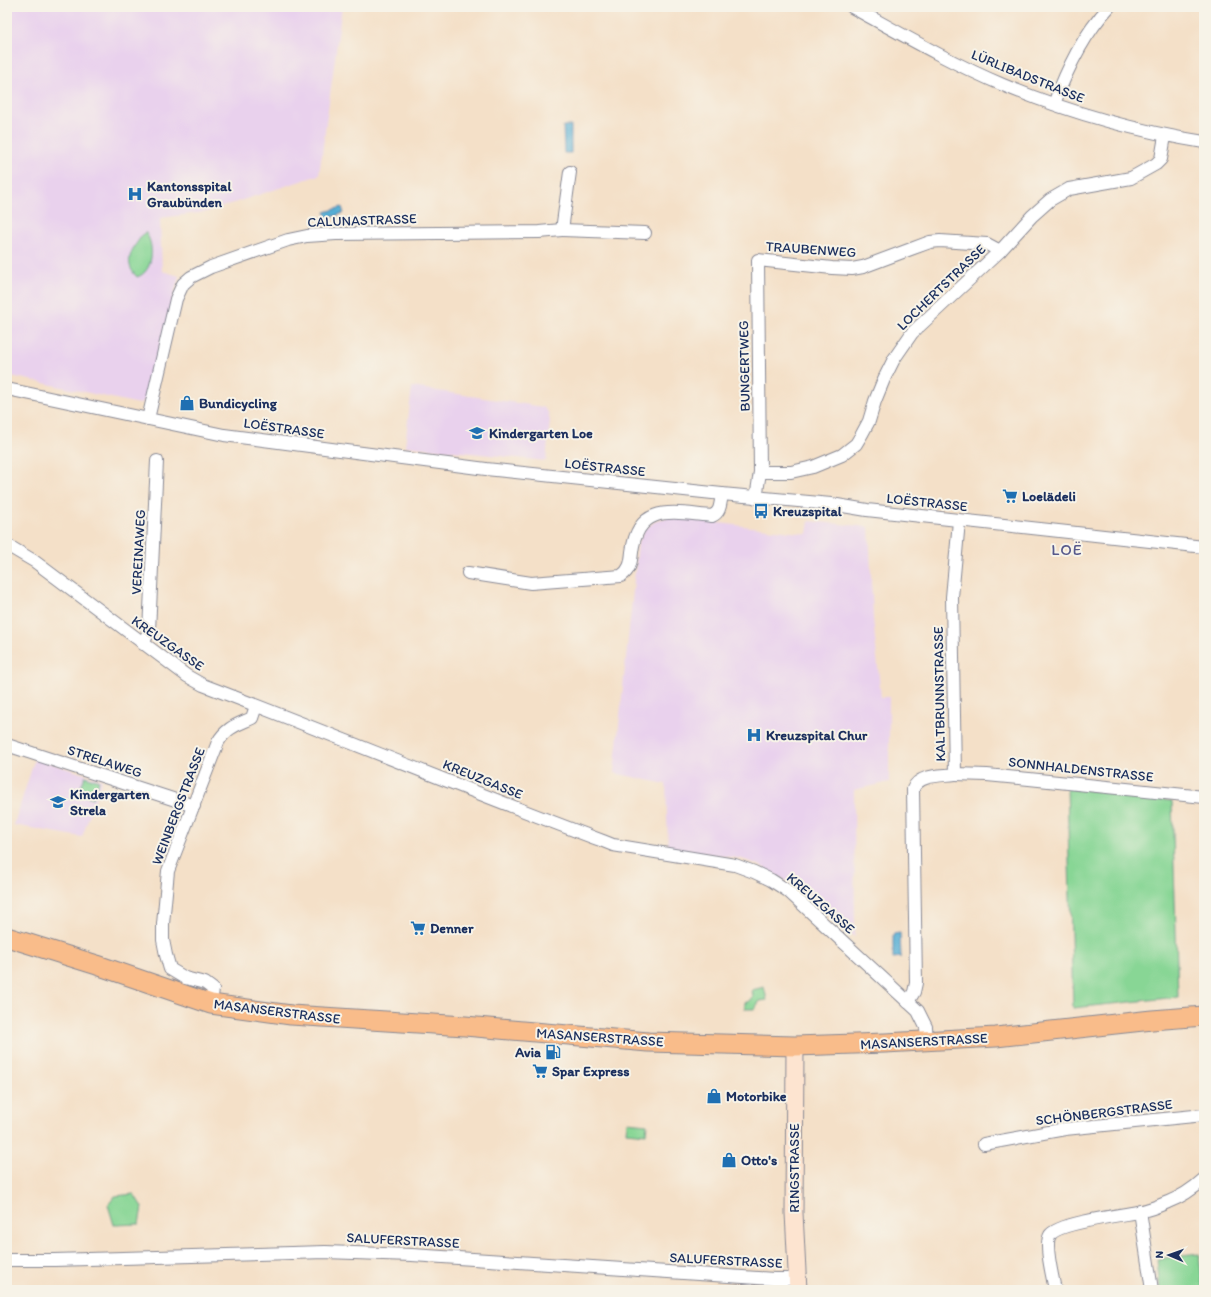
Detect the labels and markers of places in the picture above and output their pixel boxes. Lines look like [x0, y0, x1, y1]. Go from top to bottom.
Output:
place label: Kantonsspital Graubünden [147, 178, 232, 211]
hospital icon: Kantonsspital Graubünden [126, 185, 144, 203]
shop icon: Bundicycling [178, 394, 196, 412]
place label: Bundicycling [199, 395, 278, 412]
school or university icon: Kindergarten Loe [468, 424, 486, 442]
place label: Kindergarten Loe [489, 425, 593, 442]
supermarket icon: Loelädeli [1001, 487, 1019, 505]
place label: Loelädeli [1022, 488, 1076, 505]
bus stop icon: Kreuzspital [752, 502, 770, 520]
place label: Kreuzspital [773, 503, 843, 520]
hospital icon: Kreuzspital Chur [745, 726, 763, 744]
place label: Kreuzspital Chur [766, 727, 868, 744]
place label: Kindergarten Strela [70, 786, 150, 819]
school or university icon: Kindergarten Strela [49, 793, 67, 811]
supermarket icon: Denner [409, 919, 427, 937]
place label: Denner [430, 920, 474, 937]
fuel station icon: Avia [544, 1043, 562, 1061]
place label: Avia [514, 1044, 541, 1061]
supermarket icon: Spar Express [531, 1062, 549, 1080]
place label: Spar Express [552, 1063, 630, 1080]
shop icon: Motorbike [705, 1087, 723, 1105]
place label: Motorbike [726, 1088, 787, 1105]
shop icon: Otto's [720, 1151, 738, 1169]
place label: Otto's [741, 1152, 777, 1169]

